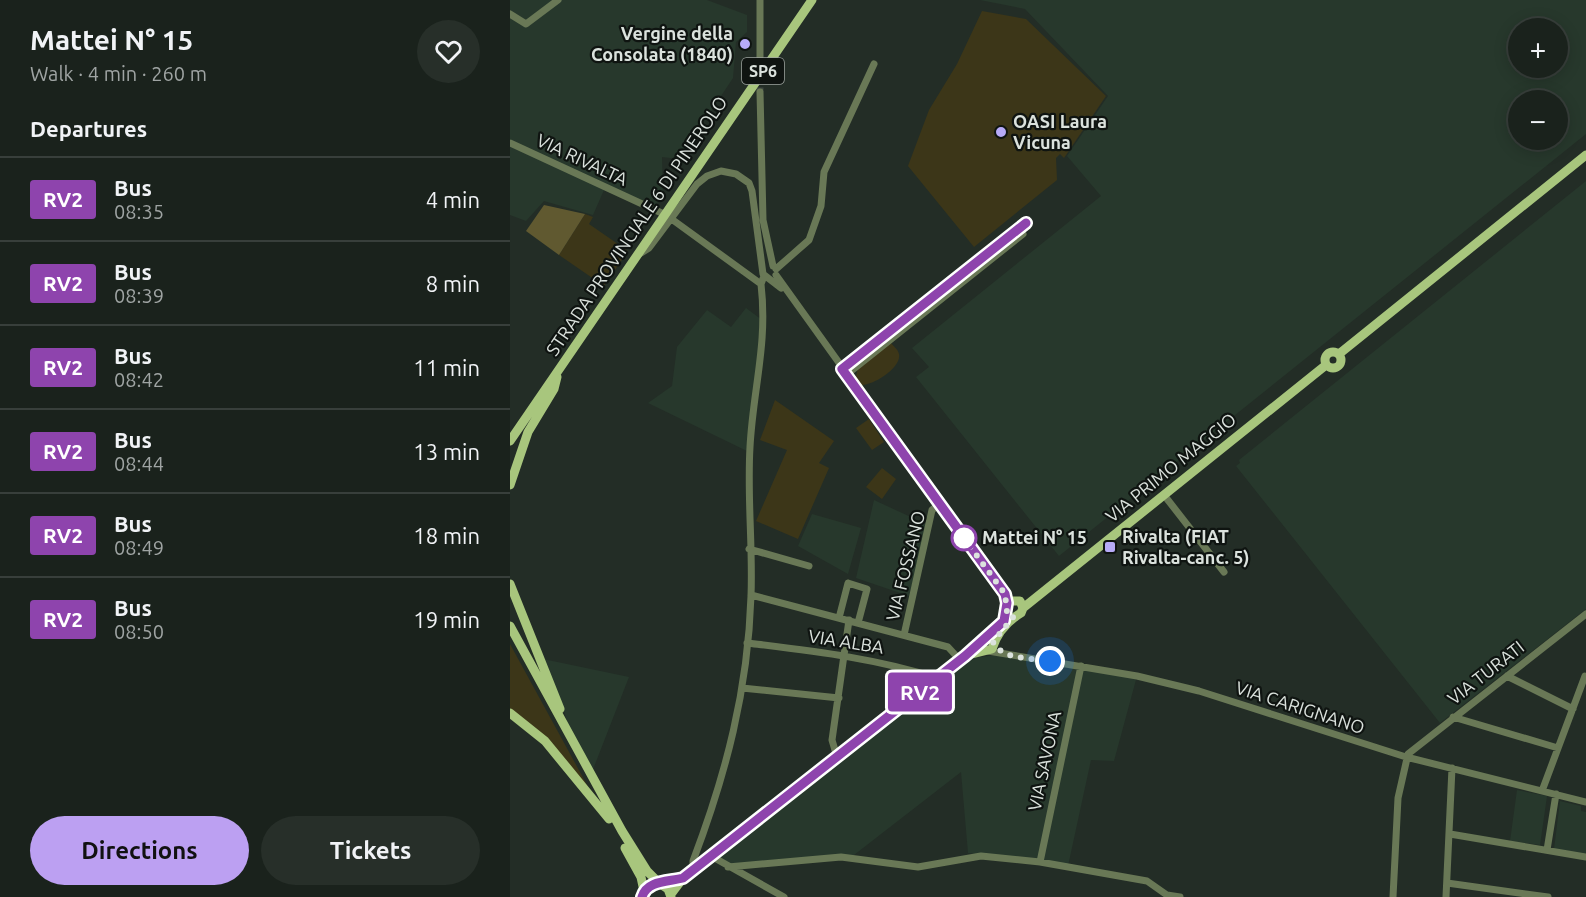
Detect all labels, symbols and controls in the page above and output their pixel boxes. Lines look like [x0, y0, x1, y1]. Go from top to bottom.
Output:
map controls [1508, 18, 1568, 150]
button: + [1508, 18, 1568, 78]
button: heart [417, 20, 480, 83]
place label: Vergine della Consolata (1840) [591, 23, 733, 65]
text: Mattei N° 15 [30, 24, 193, 55]
marker: Vergine della Consolata (1840) [738, 37, 752, 51]
road number: SP6 [742, 58, 784, 84]
text: Walk · 4 min · 260 m [30, 62, 207, 85]
button: − [1508, 90, 1568, 150]
street label: STRADA PROVINCIALE 6 DI PINEROLO [542, 92, 731, 359]
place label: OASI Laura Vicuna [1013, 111, 1107, 152]
text: Departures [30, 116, 147, 141]
marker: OASI Laura Vicuna [994, 125, 1008, 139]
street label: VIA RIVALTA [534, 129, 631, 189]
text: Bus [114, 175, 152, 200]
text: RV2 [43, 187, 83, 211]
text: 4 min [426, 187, 480, 212]
text: 08:35 [114, 200, 164, 223]
text: Bus [114, 259, 152, 284]
text: RV2 [43, 271, 83, 295]
text: 8 min [426, 271, 480, 296]
text: 08:39 [114, 284, 164, 307]
text: Bus [114, 343, 152, 368]
text: RV2 [43, 355, 83, 379]
text: 11 min [413, 355, 480, 380]
text: 08:42 [114, 368, 164, 391]
street label: VIA PRIMO MAGGIO [1101, 409, 1240, 526]
text: Bus [114, 427, 152, 452]
text: RV2 [43, 439, 83, 463]
text: 13 min [413, 439, 480, 464]
text: 08:44 [114, 452, 164, 475]
street label: VIA FOSSANO [882, 509, 928, 623]
text: Bus [114, 511, 152, 536]
text: RV2 [43, 523, 83, 547]
text: 18 min [413, 523, 480, 548]
marker: Mattei N° 15 [951, 525, 977, 551]
place label: Rivalta (FIAT Rivalta-canc. 5) [1122, 526, 1250, 568]
place label: Mattei N° 15 [982, 527, 1087, 547]
text: 08:49 [114, 536, 164, 559]
marker: Rivalta (FIAT Rivalta-canc. 5) [1103, 540, 1117, 554]
text: Bus [114, 595, 152, 620]
text: RV2 [43, 607, 83, 631]
text: 19 min [413, 607, 480, 632]
text: 08:50 [114, 620, 164, 643]
street label: VIA ALBA [807, 625, 885, 657]
street label: VIA TURATI [1443, 636, 1527, 708]
your location [1035, 646, 1065, 676]
line badge: RV2 [886, 672, 954, 712]
street label: VIA CARIGNANO [1233, 677, 1367, 737]
text: RV2 [900, 680, 940, 704]
street label: VIA SAVONA [1024, 709, 1064, 813]
button: Directions [30, 816, 249, 885]
button: Tickets [261, 816, 480, 885]

